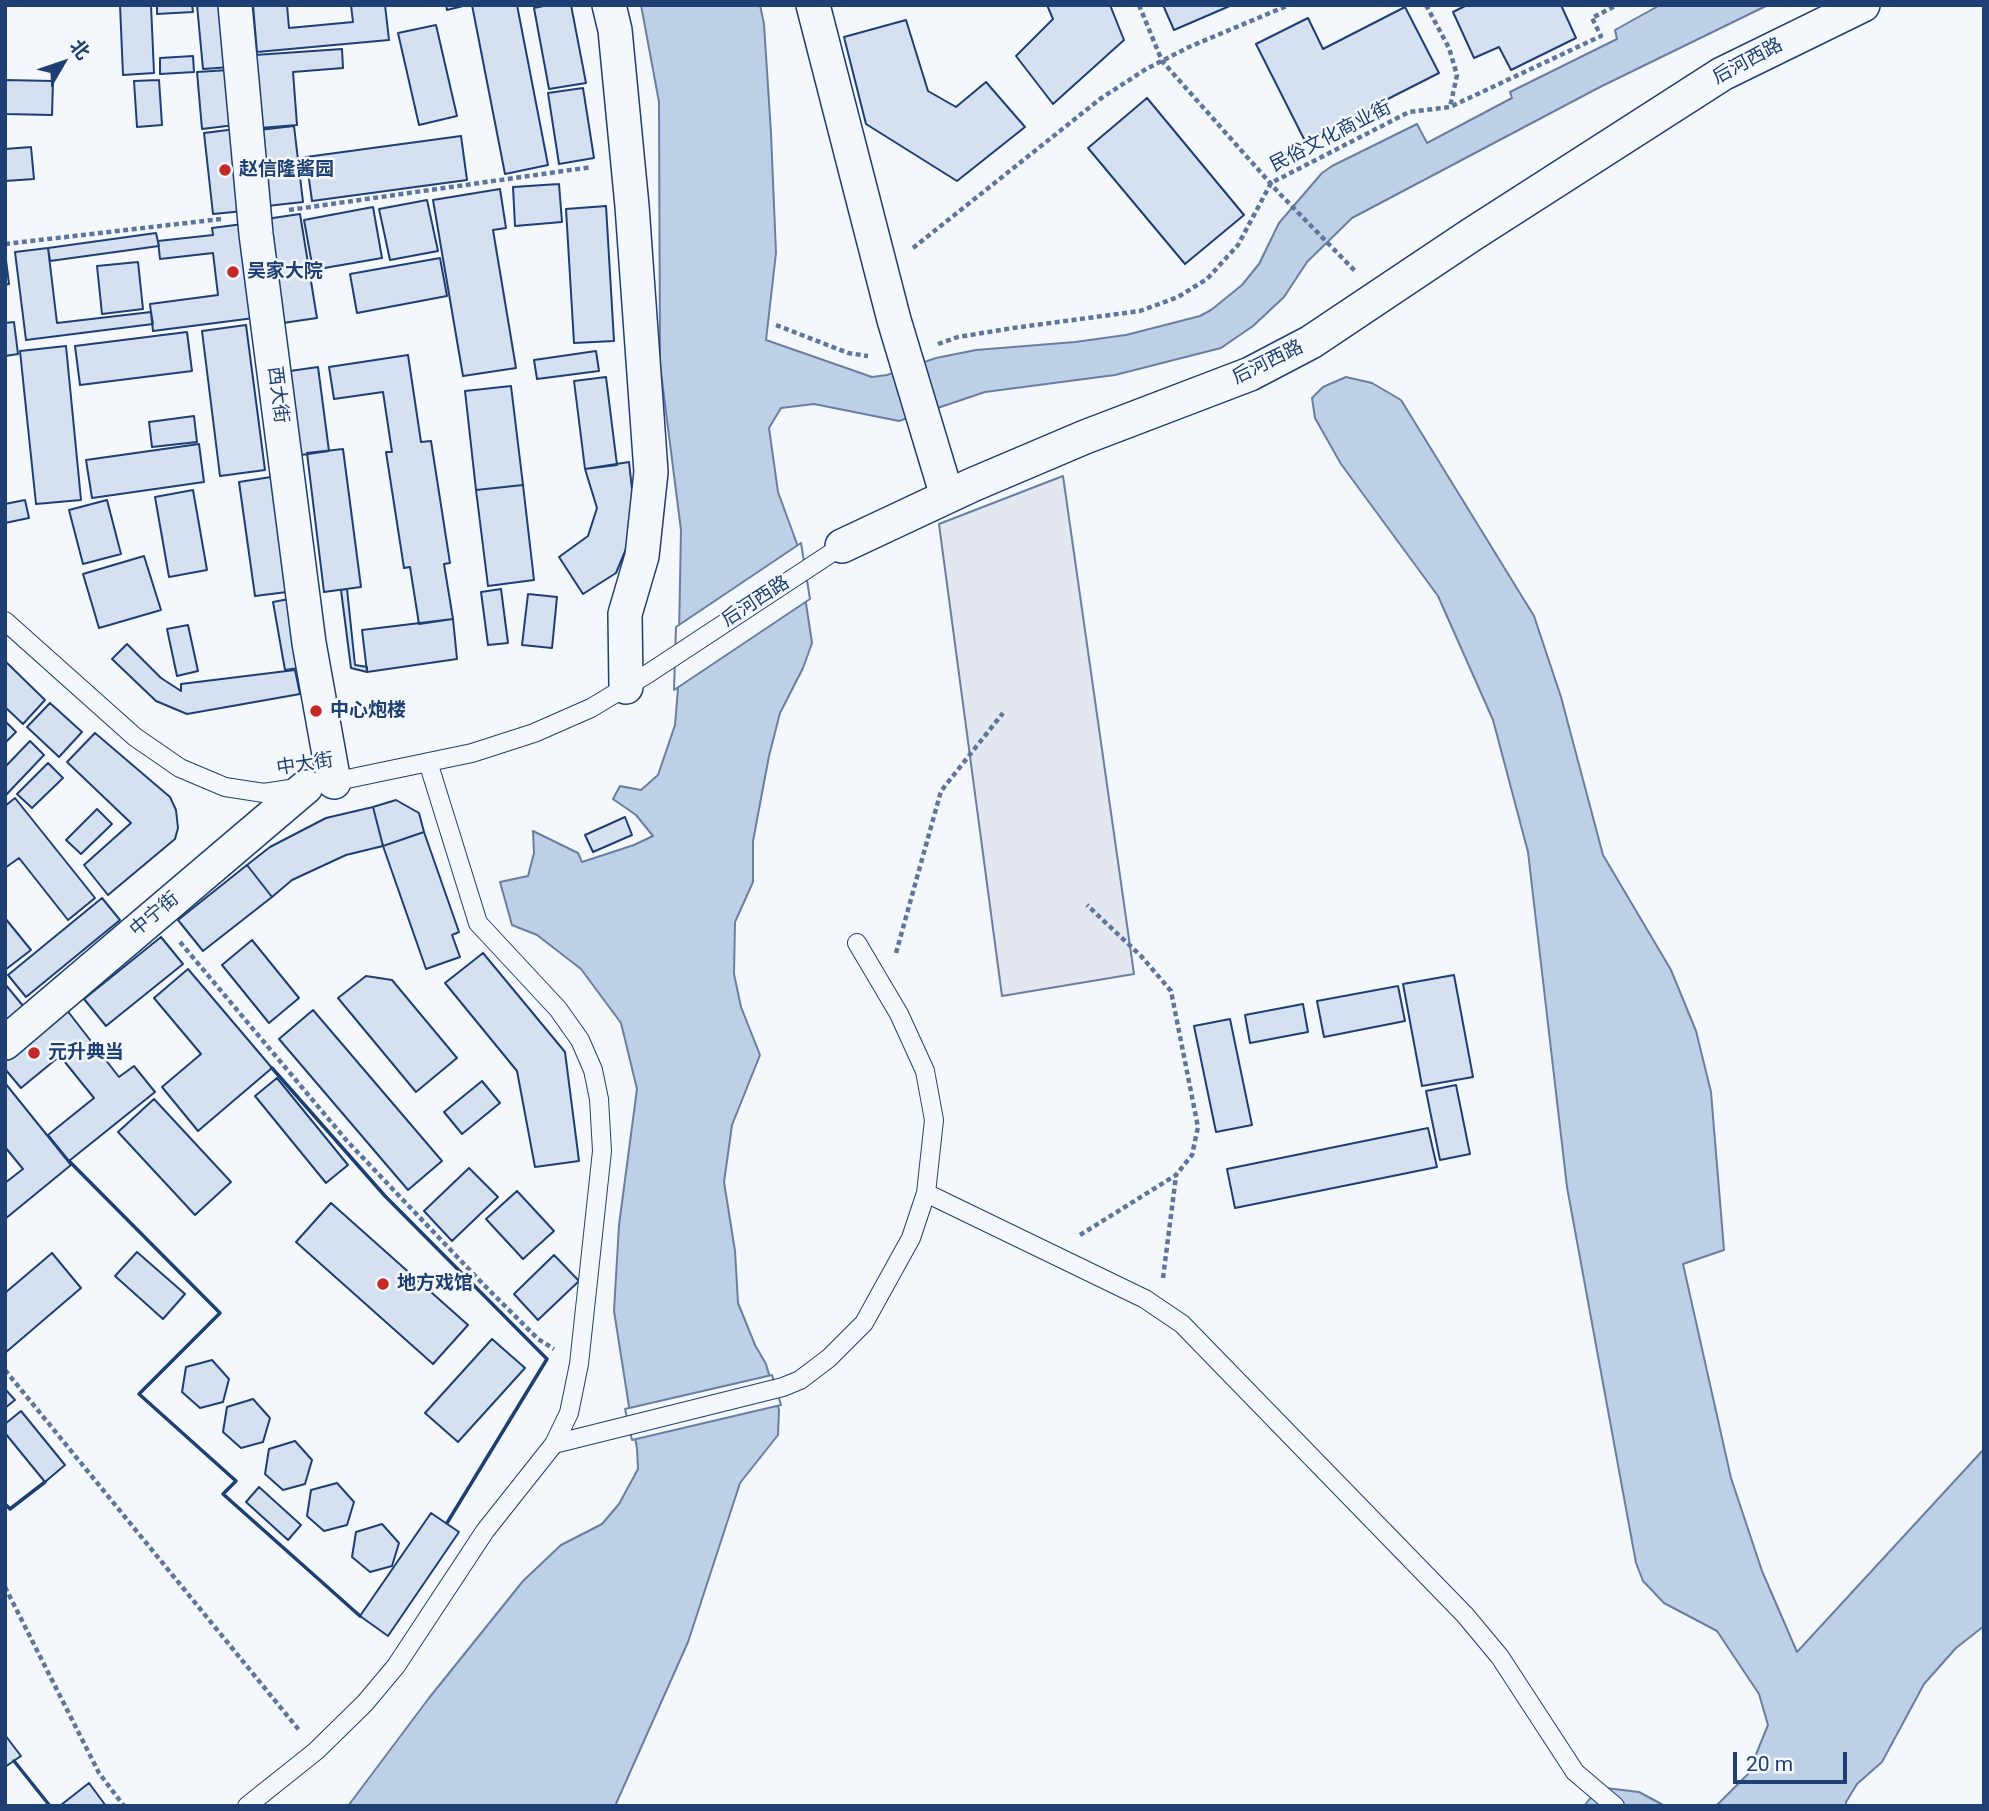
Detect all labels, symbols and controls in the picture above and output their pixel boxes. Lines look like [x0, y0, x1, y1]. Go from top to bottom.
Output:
north arrow [28, 28, 98, 98]
street label: 后河西路 [1709, 34, 1787, 90]
text: 北 [65, 35, 95, 64]
street label: 民俗文化商业街 [1267, 97, 1395, 177]
place label: 赵信隆酱园 [239, 159, 334, 181]
marker: 赵信隆酱园 [217, 162, 233, 178]
place label: 吴家大院 [247, 261, 323, 283]
marker: 吴家大院 [225, 264, 241, 280]
street label: 后河西路 [1229, 336, 1307, 390]
street label: 西大街 [262, 365, 292, 425]
street label: 后河西路 [718, 572, 794, 632]
place label: 中心炮楼 [330, 700, 406, 722]
marker: 中心炮楼 [308, 703, 324, 719]
street label: 中大街 [275, 749, 335, 781]
street label: 中宁街 [126, 888, 184, 942]
place label: 元升典当 [48, 1042, 124, 1064]
marker: 元升典当 [26, 1045, 42, 1061]
place label: 地方戏馆 [397, 1273, 473, 1295]
marker: 地方戏馆 [375, 1276, 391, 1292]
scale bar [1737, 1738, 1851, 1782]
text: 20 m [1746, 1752, 1793, 1776]

